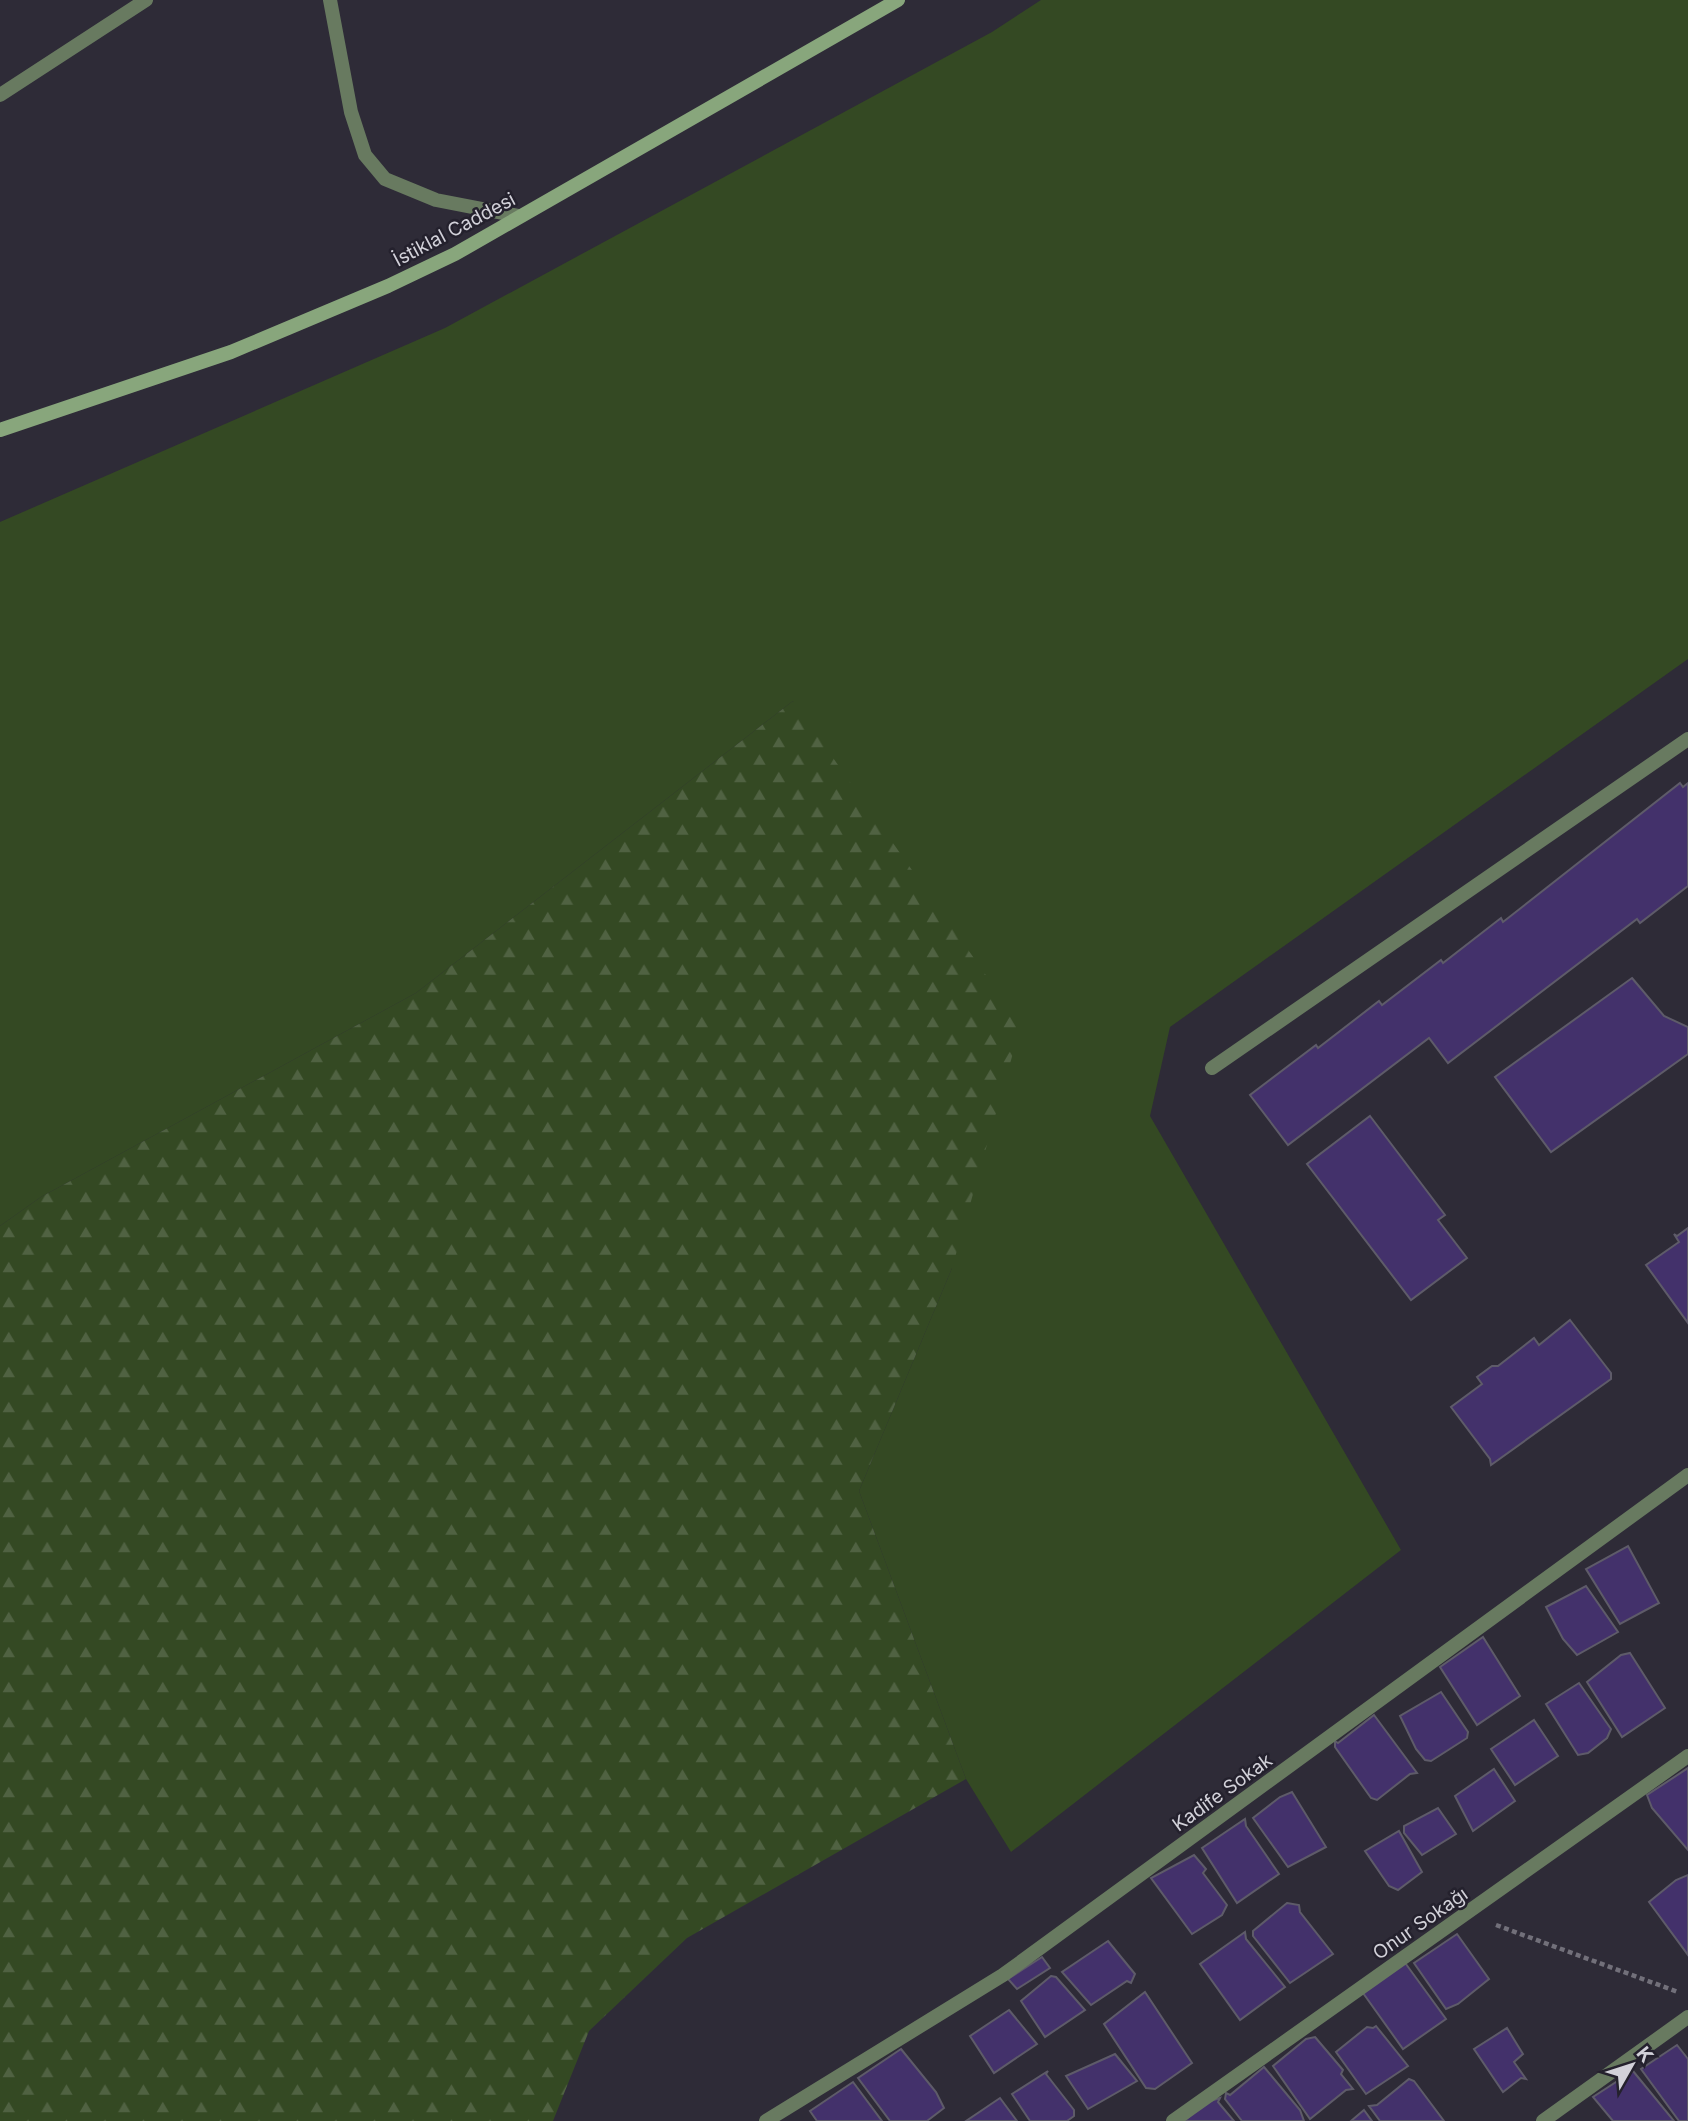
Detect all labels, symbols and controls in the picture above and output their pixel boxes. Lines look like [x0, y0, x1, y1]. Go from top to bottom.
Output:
street label: İstiklal Caddesi [389, 188, 519, 271]
street label: Kadife Sokak [1168, 1748, 1277, 1836]
street label: Onur Sokağı [1368, 1882, 1472, 1964]
north arrow [1597, 2030, 1667, 2100]
text: K [1632, 2042, 1658, 2067]

